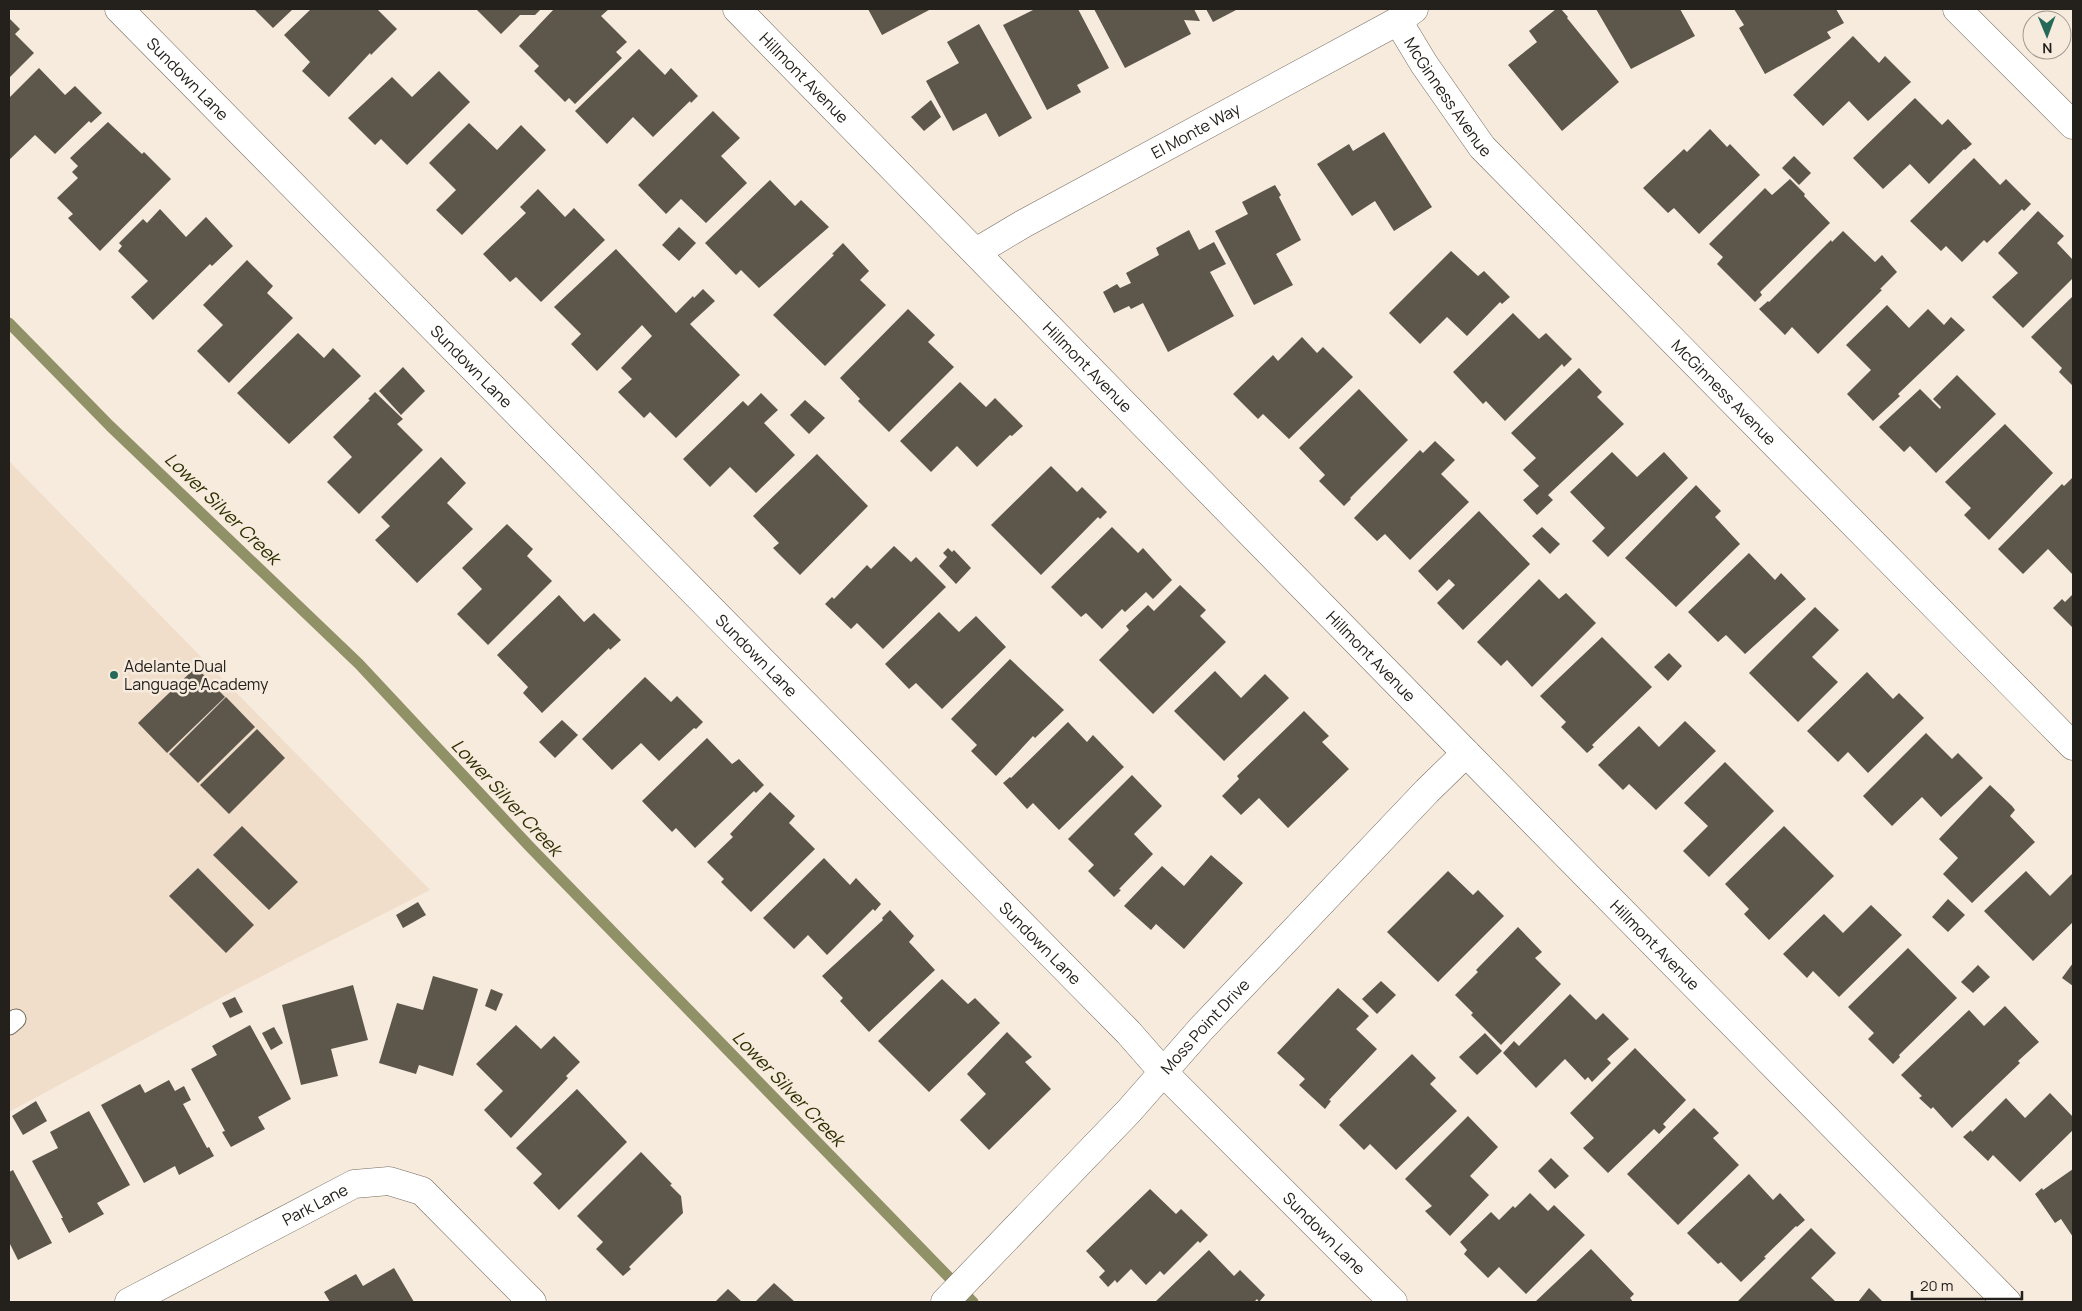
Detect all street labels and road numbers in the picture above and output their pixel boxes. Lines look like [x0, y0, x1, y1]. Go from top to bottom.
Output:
street label: Hillmont Avenue [755, 27, 854, 128]
street label: Sundown Lane [142, 32, 234, 125]
street label: McGinness Avenue [1399, 33, 1497, 162]
street label: El Monte Way [1147, 97, 1245, 164]
street label: Hillmont Avenue [1038, 317, 1137, 417]
street label: Sundown Lane [426, 320, 517, 413]
street label: McGinness Avenue [1667, 334, 1781, 450]
street label: Hillmont Avenue [1322, 606, 1421, 706]
street label: Sundown Lane [711, 609, 802, 702]
street label: Hillmont Avenue [1605, 895, 1705, 995]
street label: Sundown Lane [994, 897, 1086, 989]
street label: Moss Point Drive [1155, 974, 1254, 1079]
street label: Park Lane [278, 1178, 352, 1231]
street label: Sundown Lane [1278, 1187, 1370, 1279]

